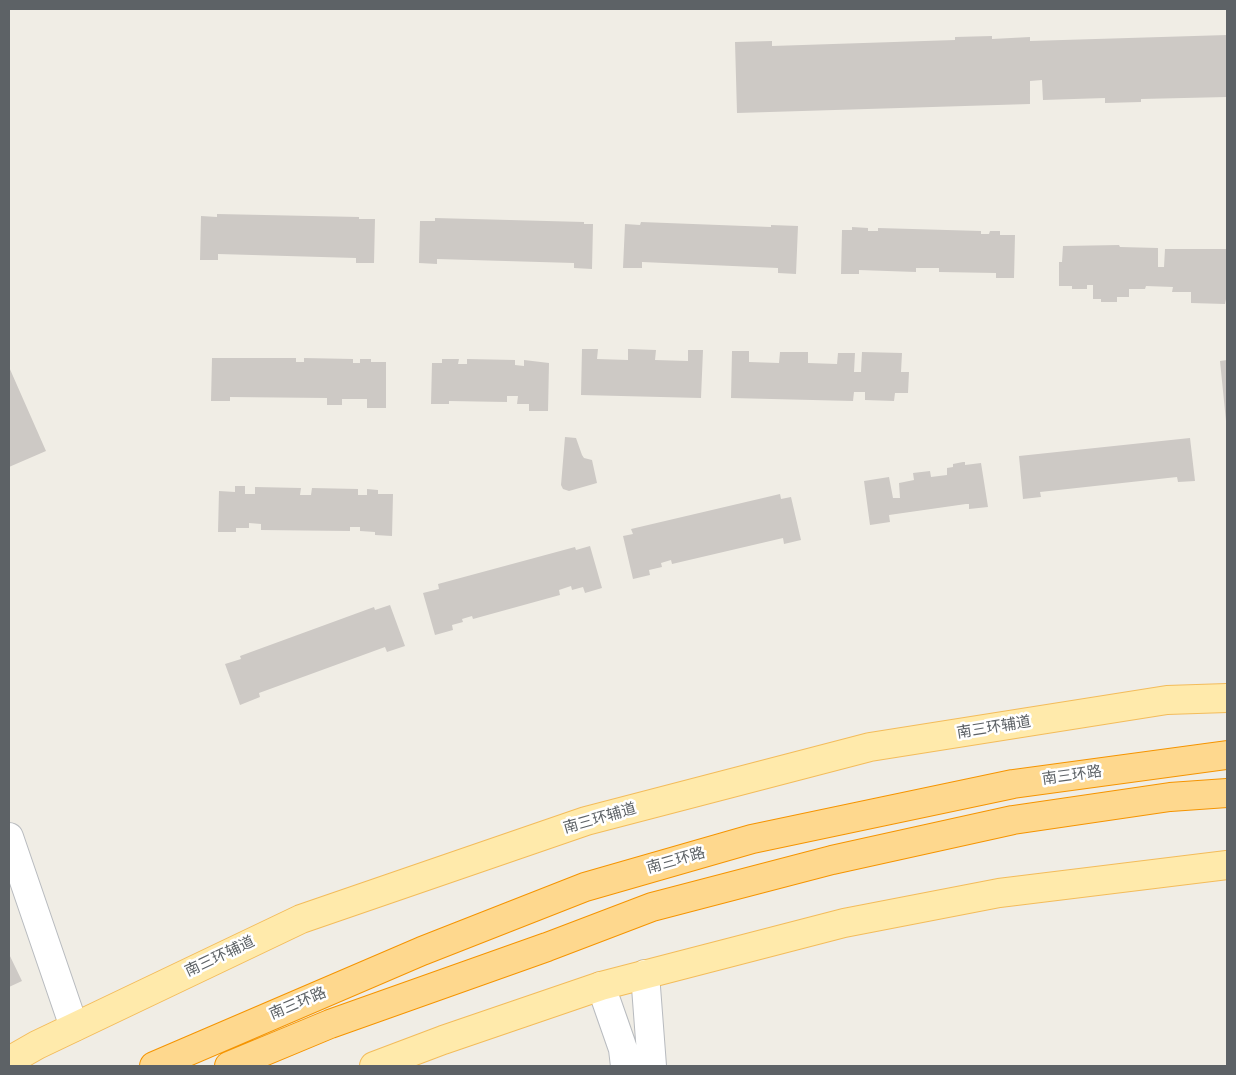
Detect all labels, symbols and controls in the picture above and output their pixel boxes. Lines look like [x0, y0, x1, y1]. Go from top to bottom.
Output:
street label: 南三环辅道 [956, 713, 1032, 743]
street label: 南三环路 [1041, 763, 1103, 789]
street label: 南三环辅道 [561, 800, 639, 838]
street label: 南三环路 [645, 844, 707, 878]
street label: 南三环辅道 [182, 933, 258, 981]
street label: 南三环路 [267, 984, 329, 1024]

